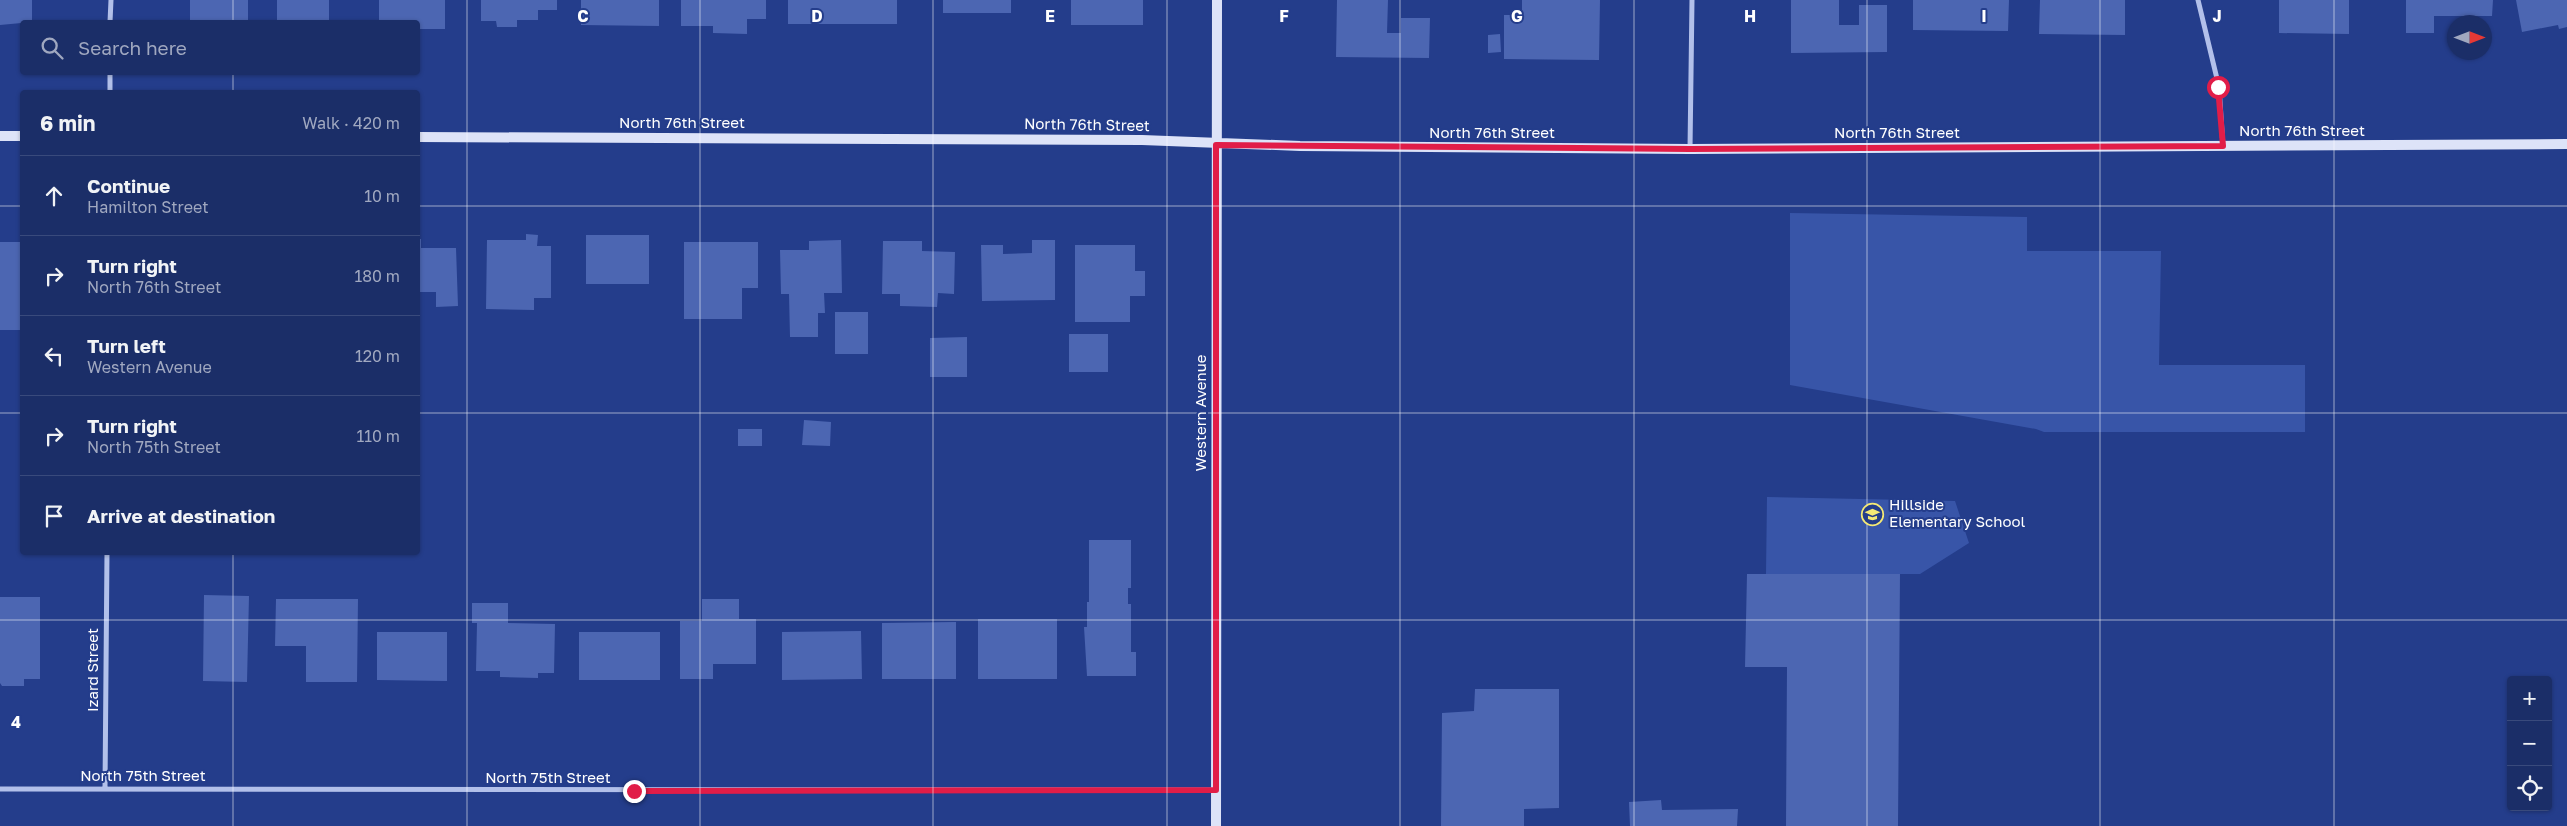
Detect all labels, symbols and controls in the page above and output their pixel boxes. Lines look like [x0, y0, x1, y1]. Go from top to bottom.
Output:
text: C [577, 6, 589, 26]
text: D [811, 6, 823, 26]
text: E [1045, 6, 1055, 26]
text: F [1279, 6, 1289, 26]
text: G [1511, 6, 1523, 26]
text: H [1744, 6, 1756, 26]
text: I [1981, 6, 1987, 26]
text: J [2212, 6, 2222, 26]
north arrow [2447, 15, 2492, 60]
search box [20, 20, 420, 75]
icon: search [38, 34, 66, 62]
text: Search here [78, 36, 187, 59]
route start [2207, 76, 2230, 99]
text: 6 min [40, 110, 95, 136]
text: Walk · 420 m [302, 113, 400, 133]
street label: North 76th Street [619, 113, 745, 131]
street label: North 76th Street [1024, 114, 1150, 134]
street label: North 76th Street [2239, 121, 2365, 139]
street label: North 76th Street [1429, 123, 1555, 141]
street label: North 76th Street [1834, 123, 1960, 141]
text: Continue [87, 174, 170, 197]
icon: ahead [40, 182, 68, 210]
text: 10 m [364, 186, 400, 206]
text: Hamilton Street [87, 197, 209, 217]
text: Turn right [87, 254, 177, 277]
icon: right [40, 262, 68, 290]
text: 180 m [354, 266, 400, 286]
text: North 76th Street [87, 277, 221, 297]
text: Turn left [87, 334, 166, 357]
icon: left [40, 342, 68, 370]
text: 120 m [355, 346, 400, 366]
street label: Western Avenue [1191, 354, 1209, 471]
text: Western Avenue [87, 357, 212, 377]
text: Turn right [87, 414, 177, 437]
icon: right [40, 422, 68, 450]
text: 110 m [356, 426, 400, 446]
text: North 75th Street [87, 437, 221, 457]
place label: Hillside Elementary School [1889, 495, 2025, 530]
icon: arrive [40, 502, 68, 530]
school or university icon: Hillside Elementary School [1861, 502, 1885, 526]
text: Arrive at destination [87, 504, 275, 527]
street label: Izard Street [83, 628, 101, 712]
map controls [2507, 676, 2552, 811]
button: + [2507, 676, 2552, 721]
text: 4 [11, 712, 21, 732]
button: − [2507, 721, 2552, 766]
street label: North 75th Street [80, 766, 206, 784]
button: locate [2507, 766, 2552, 811]
street label: North 75th Street [485, 768, 611, 786]
route end [623, 780, 646, 803]

